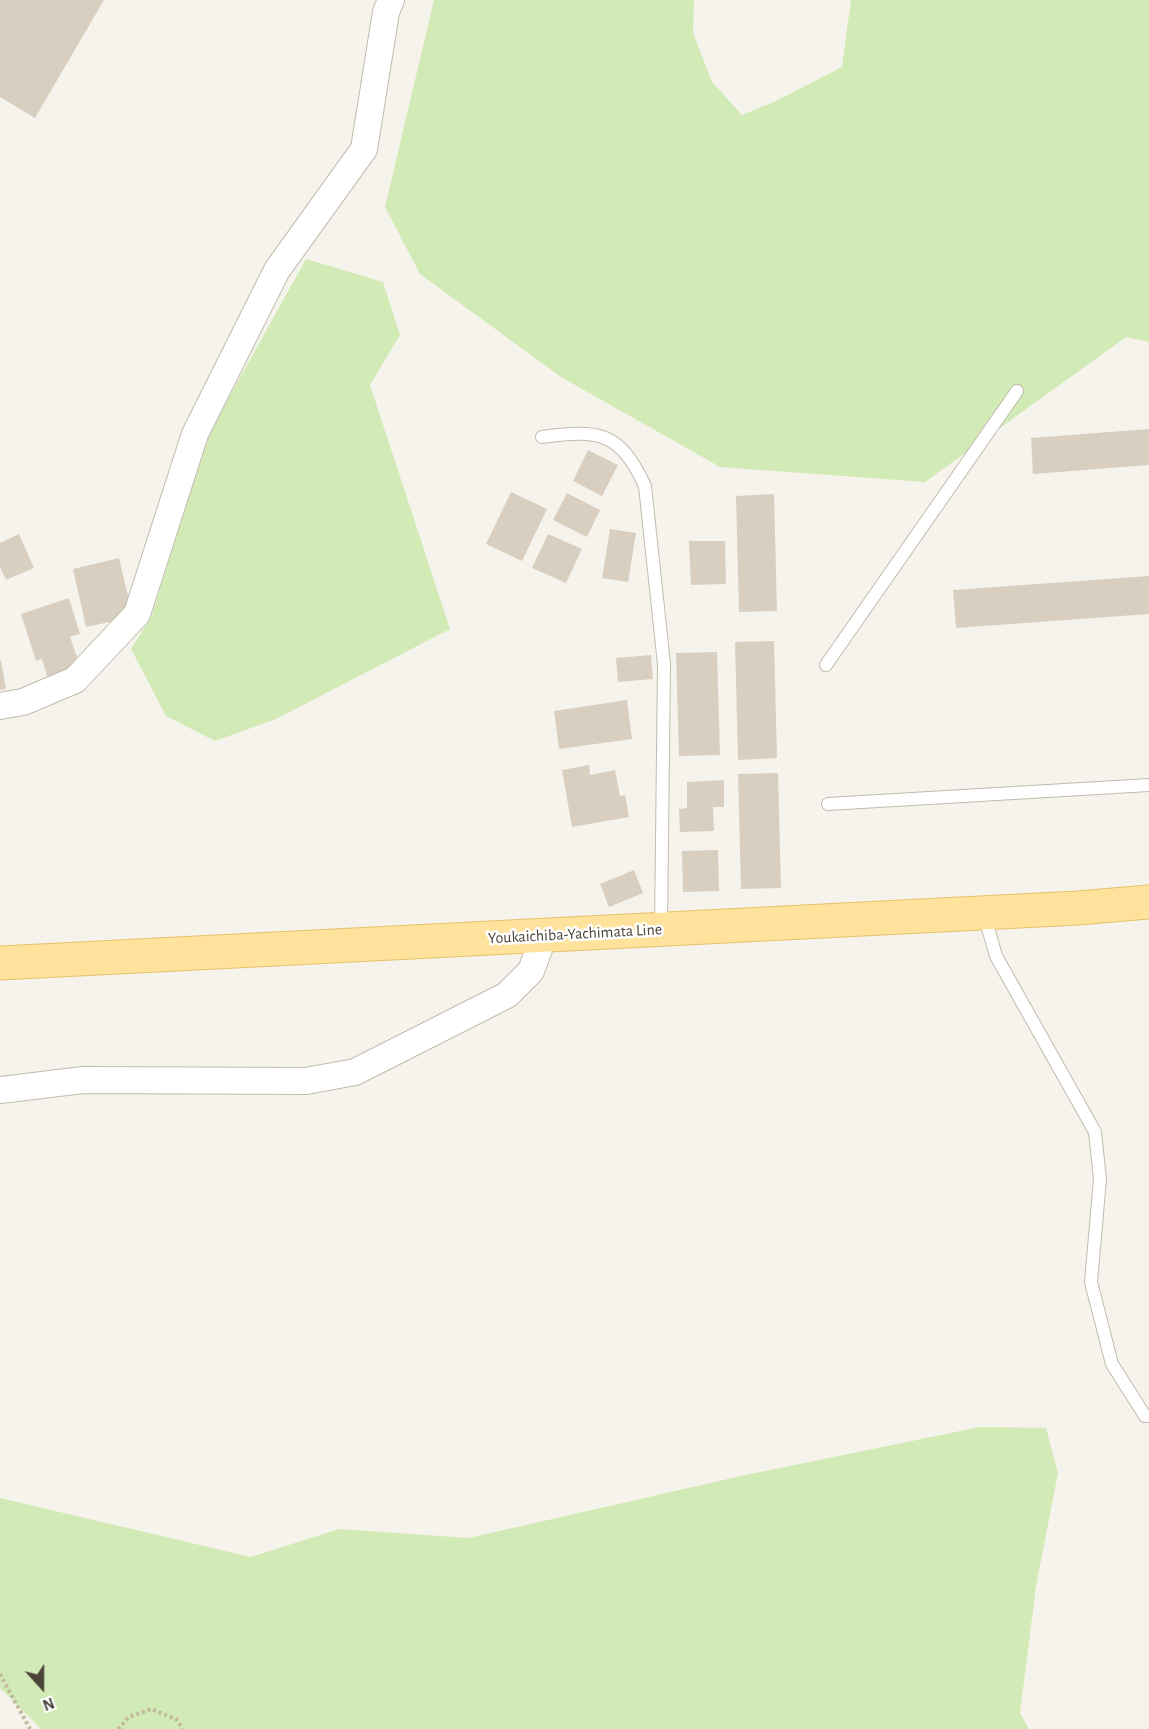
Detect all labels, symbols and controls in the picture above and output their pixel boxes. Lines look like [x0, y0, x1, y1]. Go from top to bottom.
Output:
street label: Youkaichiba-Yachimata Line [487, 920, 663, 948]
north arrow [12, 1657, 72, 1717]
text: N [40, 1694, 57, 1713]

